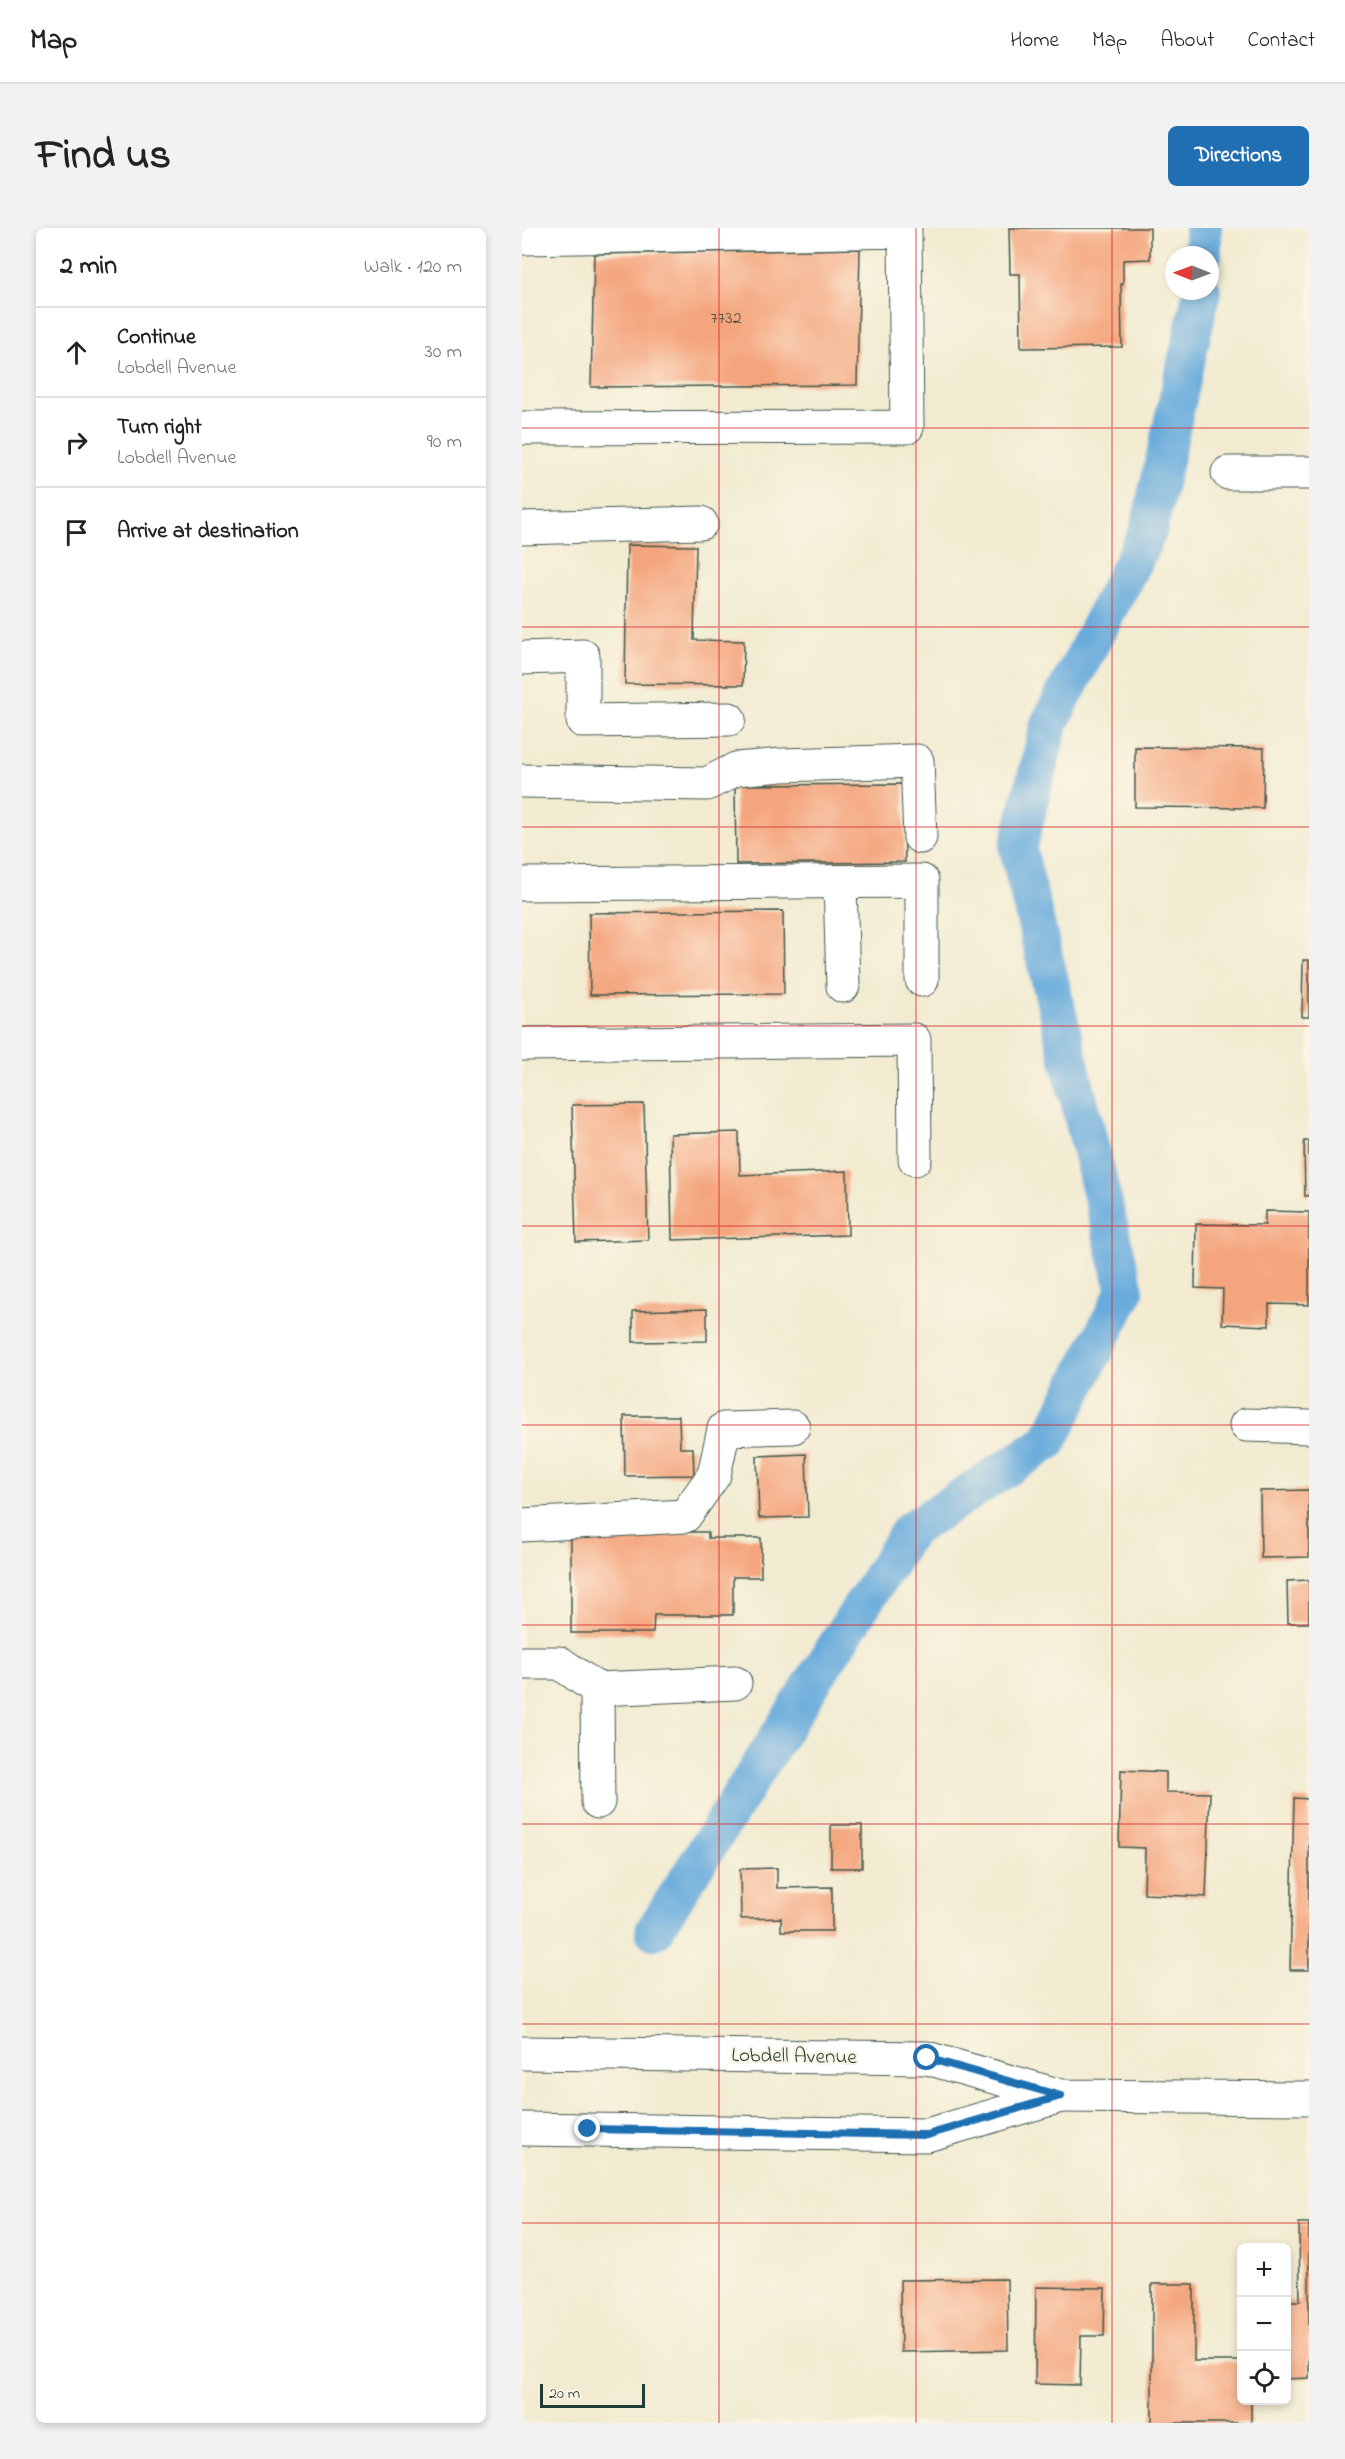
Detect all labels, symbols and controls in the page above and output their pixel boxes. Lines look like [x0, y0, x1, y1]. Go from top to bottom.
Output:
text: Map [30, 21, 77, 62]
text: Home [1010, 26, 1059, 56]
text: Map [1092, 26, 1127, 56]
text: About [1160, 26, 1214, 56]
text: Contact [1247, 26, 1315, 56]
text: Find us [36, 126, 171, 187]
button: Directions [1168, 126, 1309, 186]
north arrow [1165, 246, 1219, 300]
text: 2 min [60, 248, 117, 286]
text: Walk · 120 m [364, 253, 462, 282]
house number: 7732 [710, 306, 742, 332]
text: Continue [117, 322, 196, 354]
icon: ahead [60, 336, 93, 369]
text: 30 m [425, 338, 462, 367]
text: Lobdell Avenue [117, 354, 236, 383]
text: Turn right [117, 412, 202, 444]
icon: right [60, 426, 93, 459]
text: 90 m [427, 428, 462, 457]
text: Lobdell Avenue [117, 444, 236, 473]
icon: arrive [60, 516, 93, 549]
text: Arrive at destination [117, 516, 299, 548]
street label: Lobdell Avenue [731, 2041, 858, 2073]
route start [913, 2044, 939, 2070]
route end [574, 2115, 600, 2141]
map controls [1237, 2243, 1291, 2405]
button: + [1237, 2243, 1291, 2297]
button: − [1237, 2297, 1291, 2351]
button: locate [1237, 2351, 1291, 2405]
scale bar [540, 2381, 645, 2408]
text: 20 m [549, 2382, 580, 2406]

